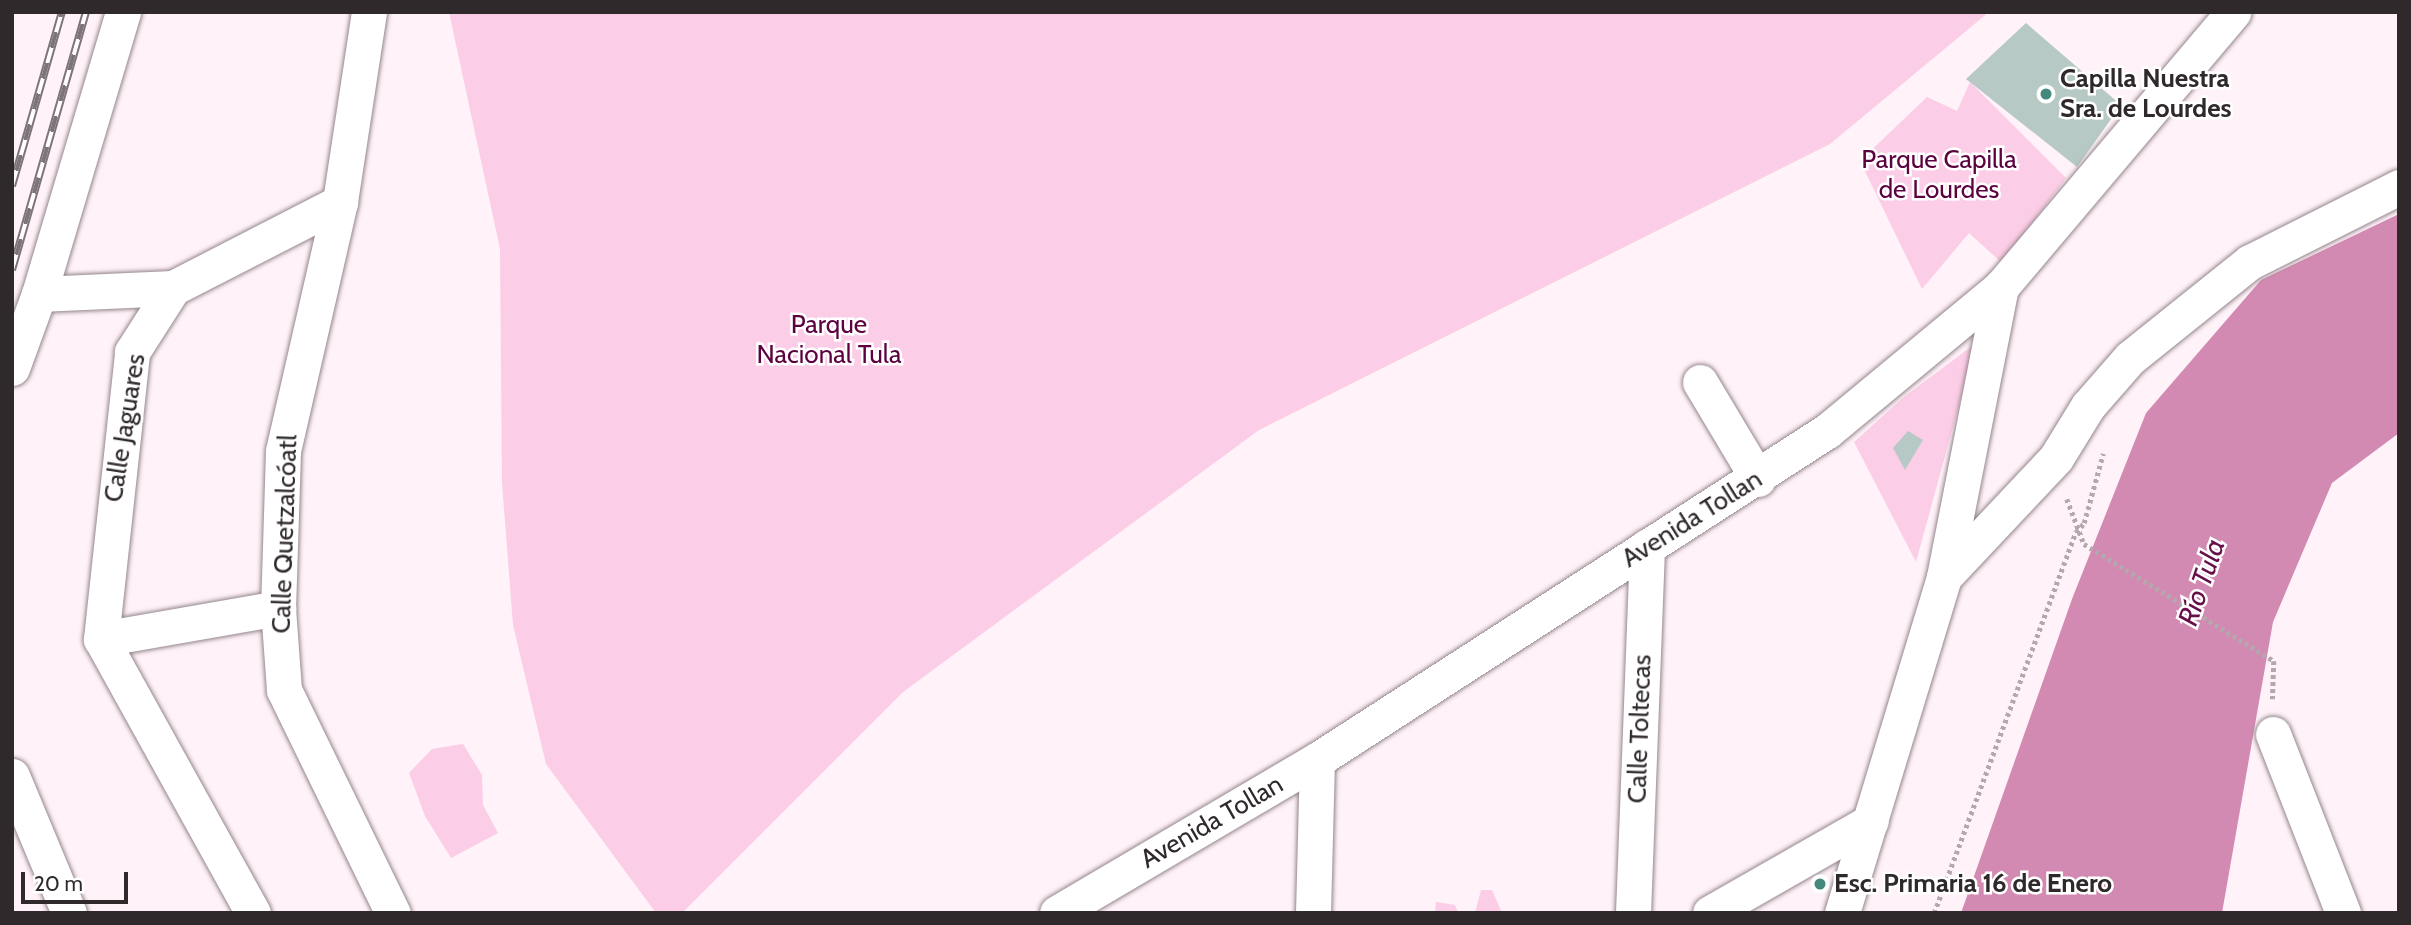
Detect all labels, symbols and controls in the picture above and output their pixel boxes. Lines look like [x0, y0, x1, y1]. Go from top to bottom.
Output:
place label: Capilla Nuestra Sra. de Lourdes [2060, 63, 2232, 124]
marker: Capilla Nuestra Sra. de Lourdes [2038, 86, 2054, 102]
park label: Parque Capilla de Lourdes [1861, 144, 2017, 206]
park label: Parque Nacional Tula [757, 309, 901, 370]
street label: Calle Jaguares [98, 352, 152, 504]
street label: Calle Quetzalcóatl [266, 434, 304, 634]
street label: Avenida Tollan [1616, 464, 1768, 574]
water label: Río Tula [2171, 534, 2231, 630]
street label: Calle Toltecas [1622, 654, 1658, 804]
street label: Avenida Tollan [1135, 769, 1289, 875]
scale bar [24, 858, 131, 902]
place label: Esc. Primaria 16 de Enero [1834, 868, 2112, 900]
text: 20 m [34, 871, 83, 896]
marker: Esc. Primaria 16 de Enero [1812, 876, 1828, 892]

